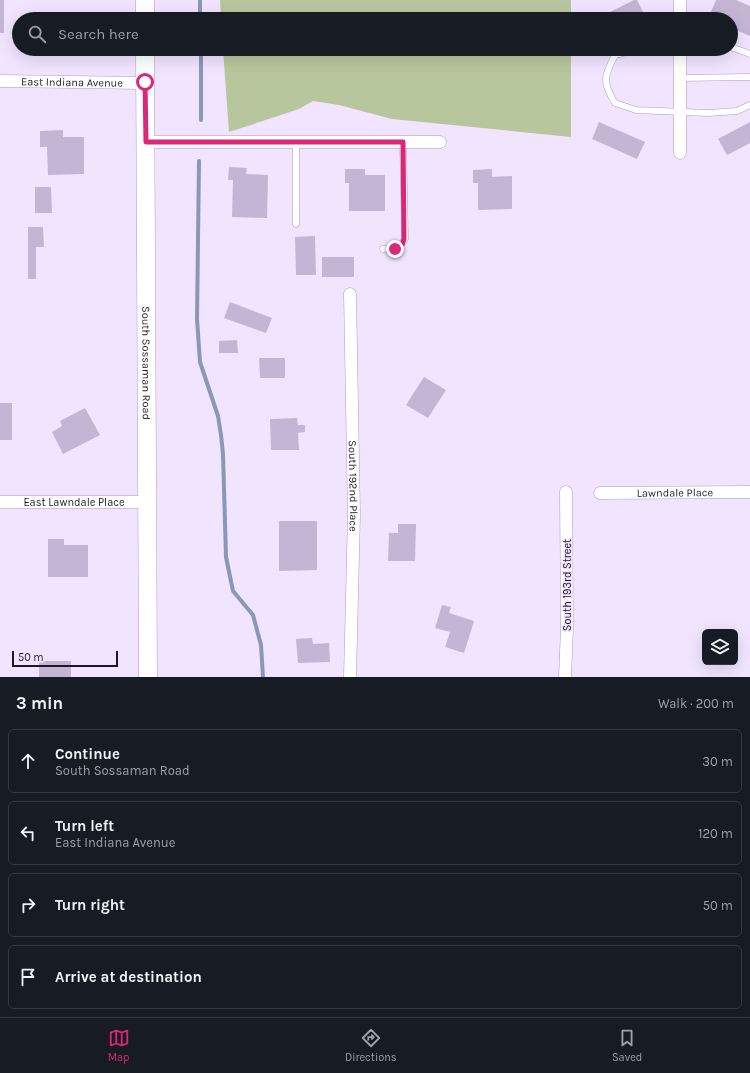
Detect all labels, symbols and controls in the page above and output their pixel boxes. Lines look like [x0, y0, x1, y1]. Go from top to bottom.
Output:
search box [12, 12, 738, 56]
icon: search [26, 23, 48, 45]
text: Search here [58, 25, 139, 43]
route start [136, 73, 154, 91]
street label: East Indiana Avenue [21, 75, 123, 89]
route end [386, 240, 404, 258]
street label: South Sossaman Road [140, 306, 153, 420]
street label: South 192nd Place [346, 440, 361, 532]
street label: Lawndale Place [637, 486, 714, 499]
street label: East Lawndale Place [23, 496, 125, 509]
street label: South 193rd Street [561, 539, 574, 631]
map controls [702, 629, 738, 665]
button: layers [702, 629, 738, 665]
scale bar [12, 649, 118, 668]
text: 50 m [18, 651, 44, 664]
text: 3 min [16, 693, 63, 713]
text: Walk · 200 m [658, 696, 734, 711]
text: Continue [55, 745, 120, 763]
icon: ahead [17, 750, 39, 772]
text: 30 m [702, 754, 733, 769]
text: South Sossaman Road [55, 763, 190, 778]
text: Turn left [55, 817, 114, 835]
icon: left [17, 822, 39, 844]
text: 120 m [698, 826, 733, 841]
text: East Indiana Avenue [55, 835, 175, 850]
icon: right [17, 894, 39, 916]
text: Turn right [55, 896, 125, 914]
text: 50 m [703, 898, 733, 913]
icon: arrive [17, 966, 39, 988]
text: Arrive at destination [55, 968, 202, 986]
tab: Map [108, 1027, 130, 1064]
tab: Directions [345, 1027, 397, 1064]
tab: Saved [612, 1027, 642, 1064]

